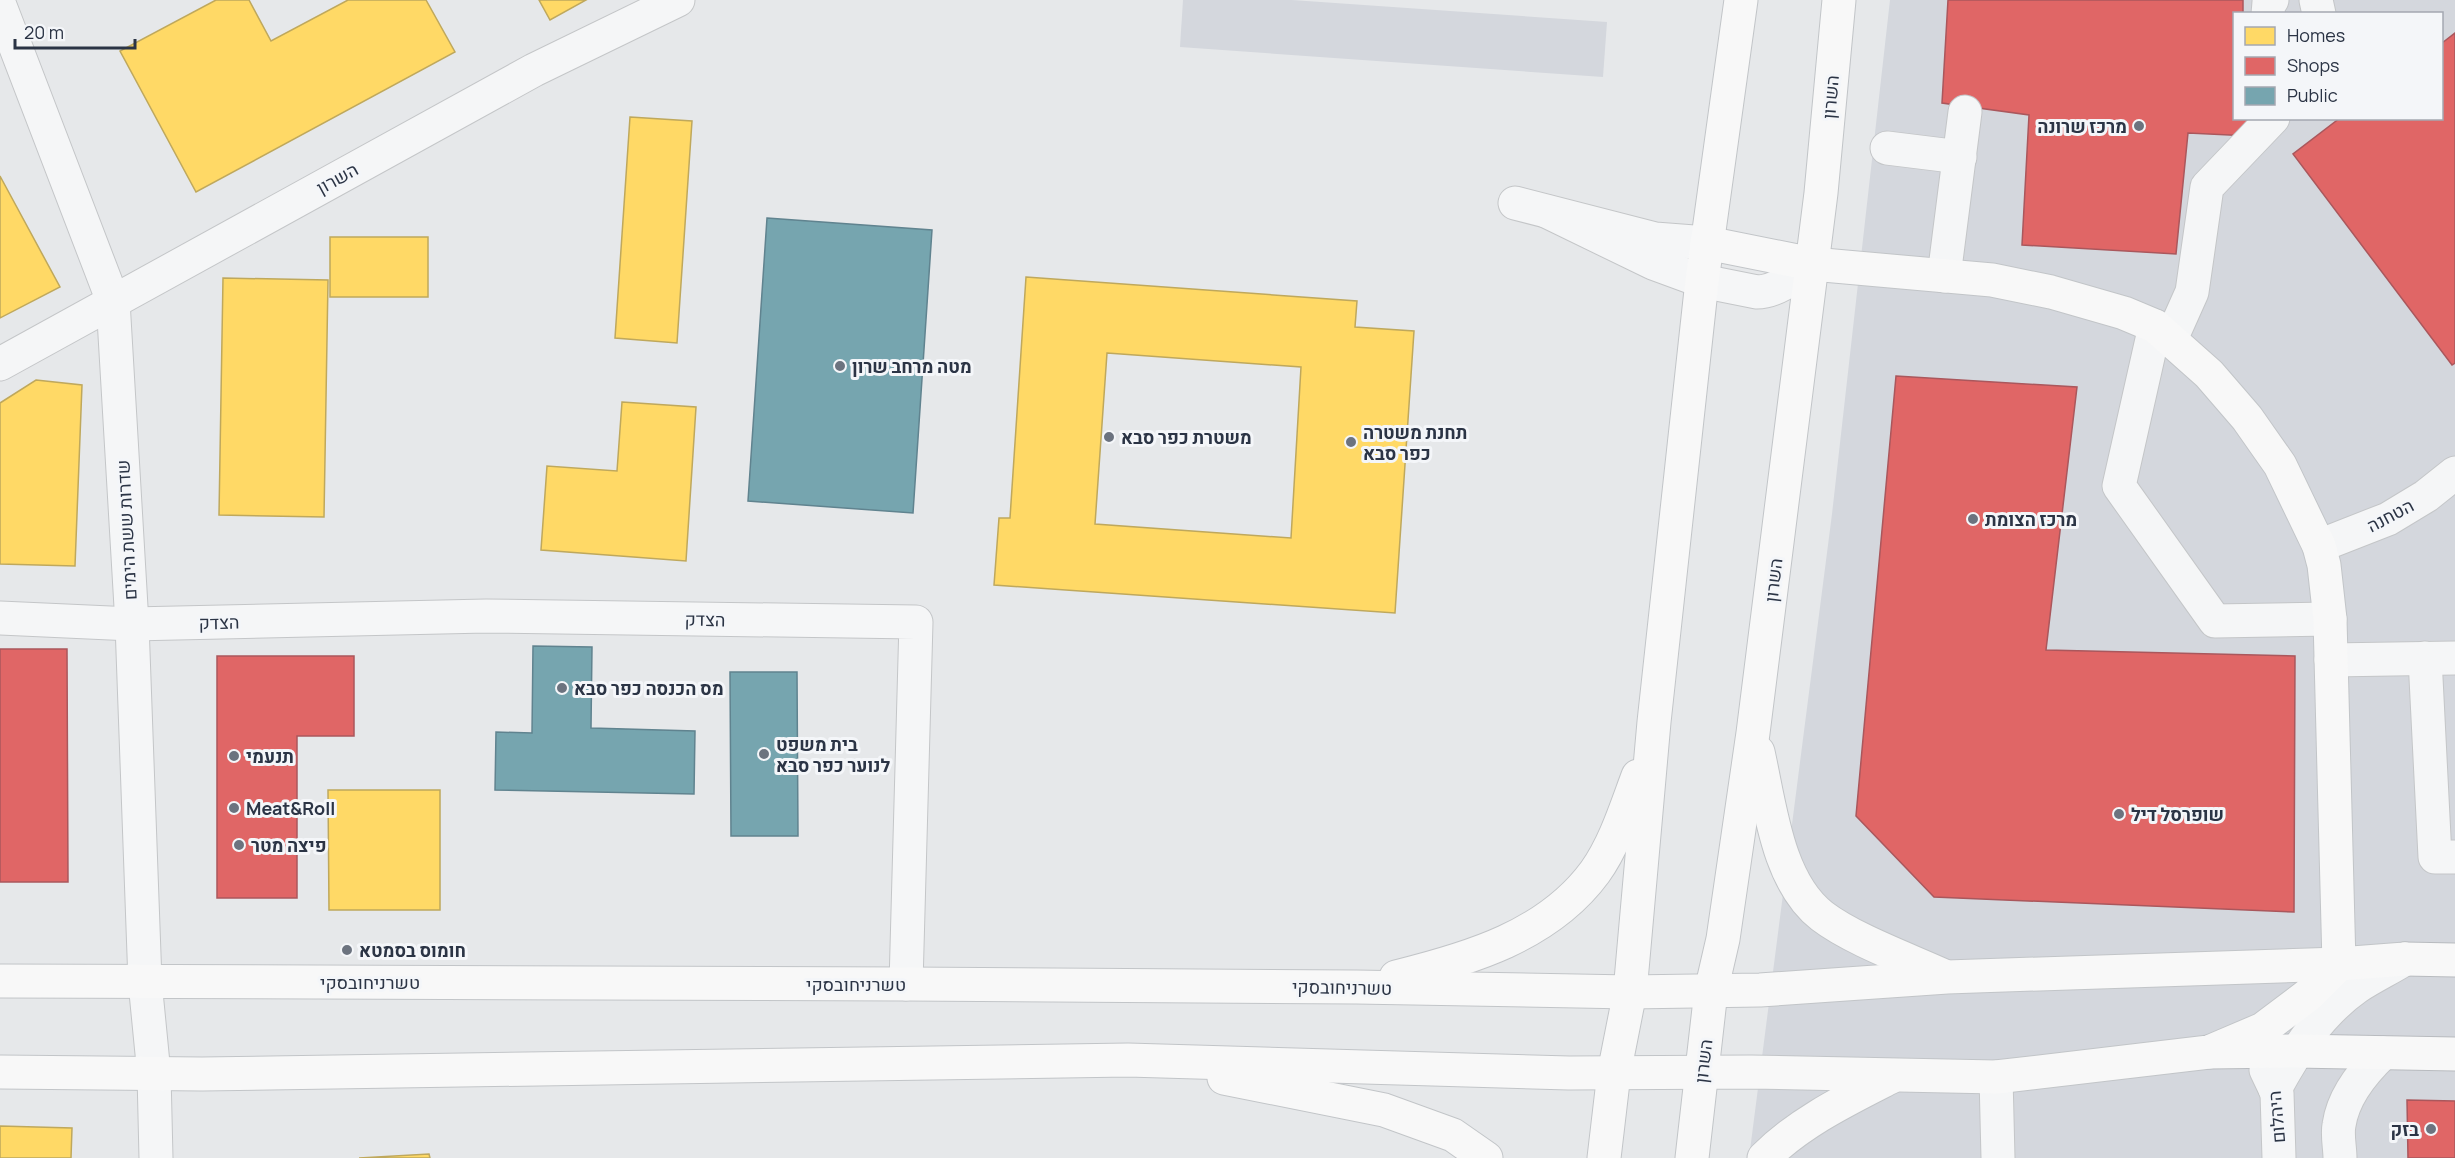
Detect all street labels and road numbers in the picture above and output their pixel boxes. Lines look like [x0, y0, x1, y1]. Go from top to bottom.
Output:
street label: השרון [1816, 74, 1844, 120]
street label: השרון [312, 157, 362, 199]
street label: שדרות ששת הימים [110, 459, 142, 601]
street label: הטחנה [2362, 493, 2418, 537]
street label: השרון [1758, 557, 1788, 603]
street label: הצדק [684, 607, 726, 631]
street label: הצדק [198, 610, 240, 634]
street label: טשרניחובסקי [320, 970, 420, 994]
street label: טשרניחובסקי [806, 972, 906, 996]
street label: טשרניחובסקי [1292, 974, 1392, 1000]
street label: השרון [1688, 1038, 1718, 1084]
street label: היהלום [2262, 1090, 2290, 1144]

